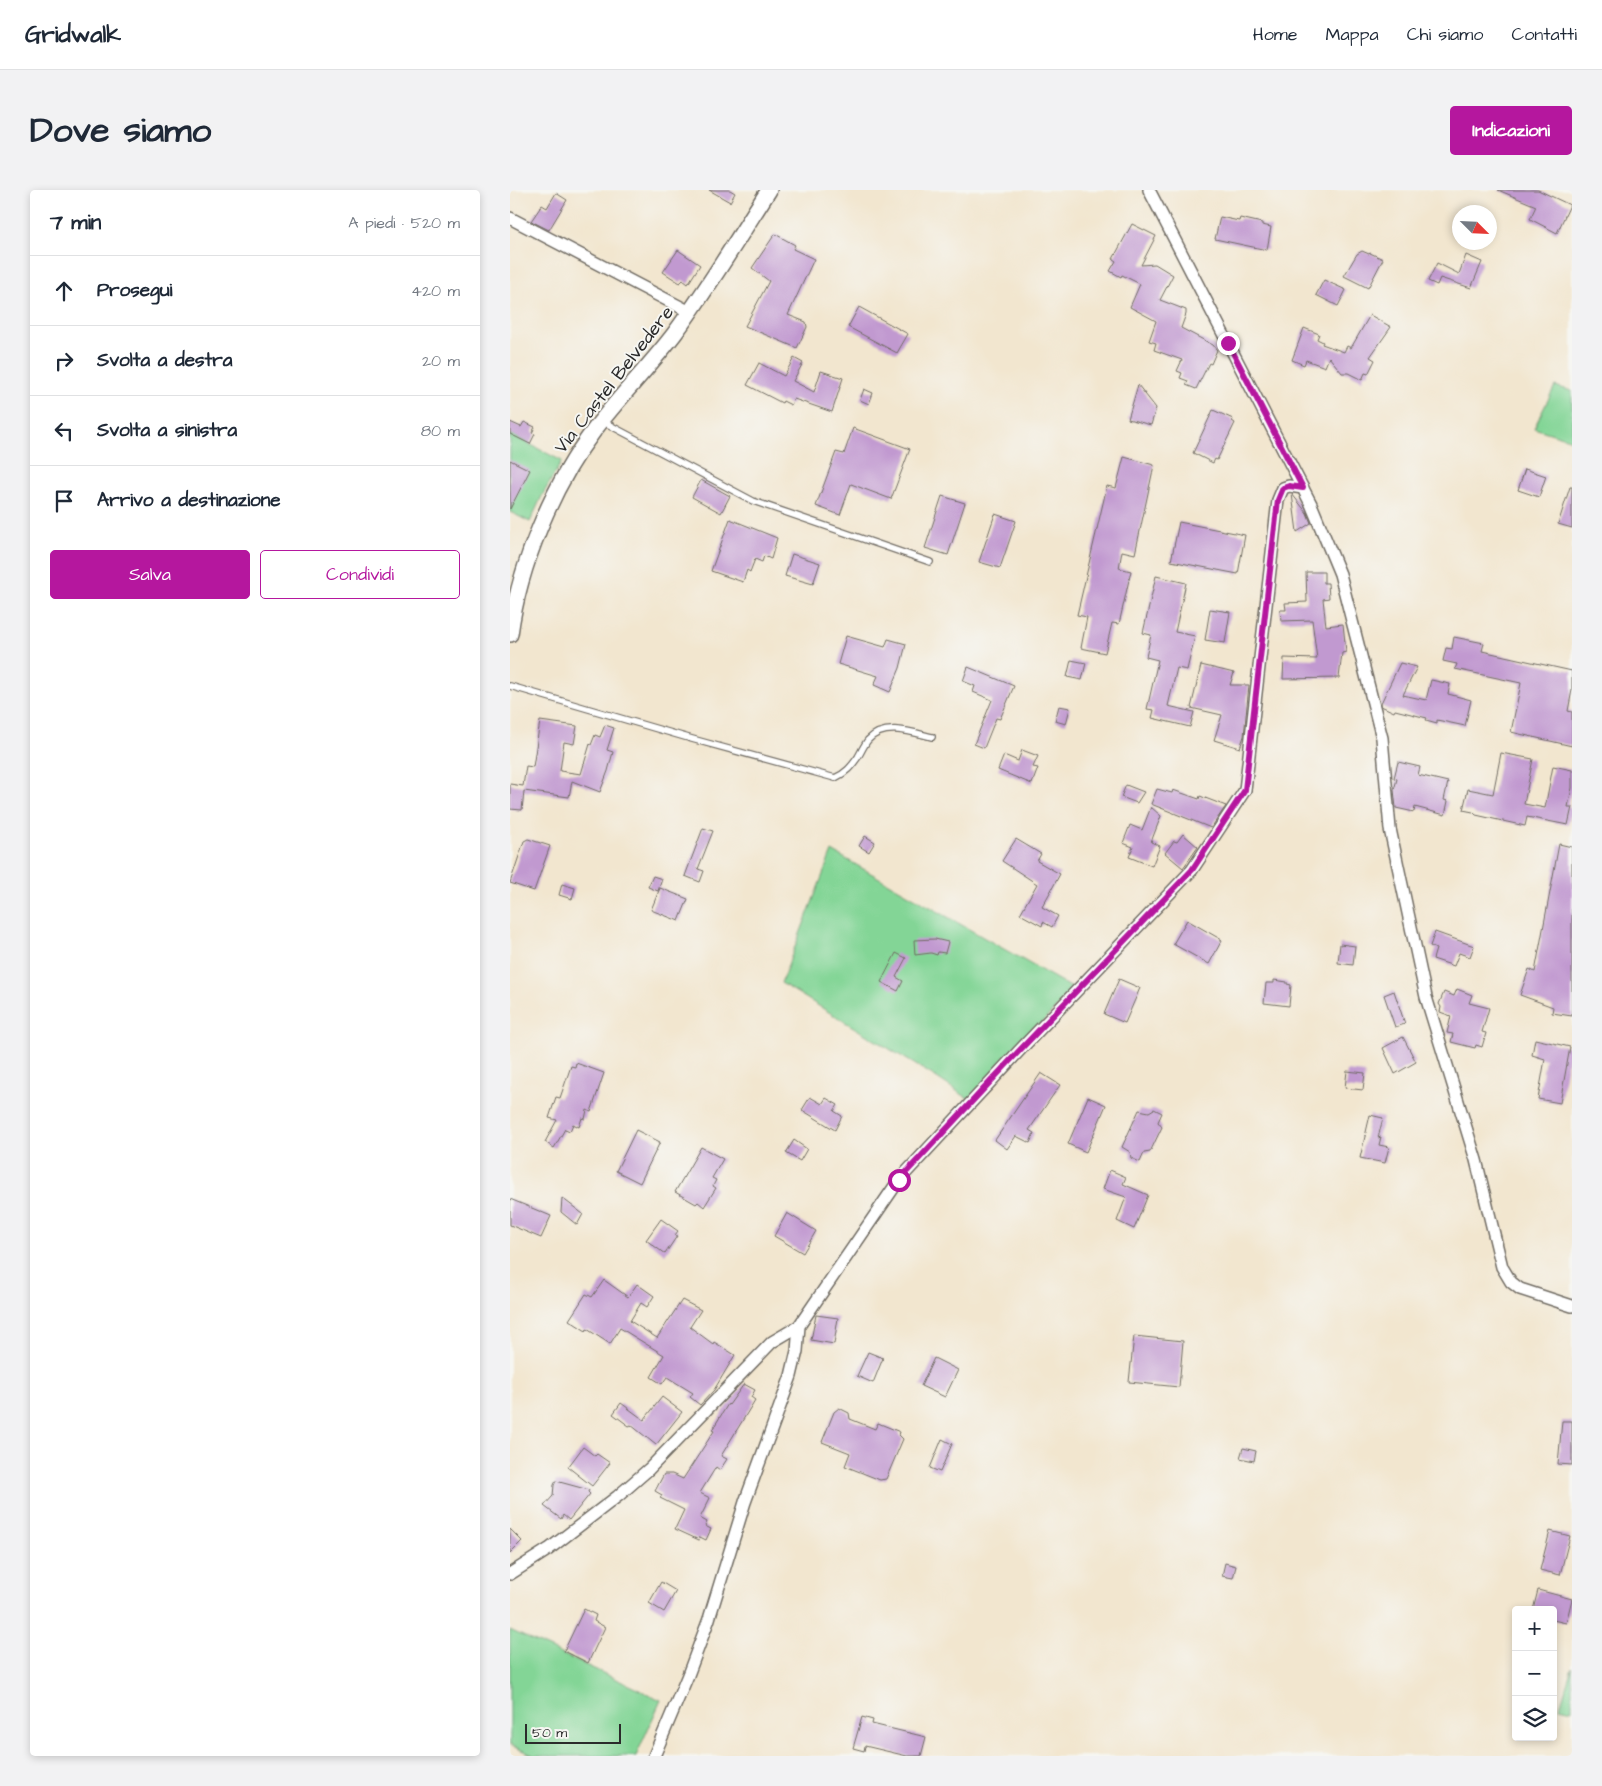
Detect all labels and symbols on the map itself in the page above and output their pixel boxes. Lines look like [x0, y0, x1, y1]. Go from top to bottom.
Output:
north arrow [1452, 205, 1497, 250]
street label: Via Castel Belvedere [548, 300, 681, 460]
route end [1217, 332, 1240, 355]
route start [888, 1169, 911, 1192]
scale bar [525, 1721, 621, 1744]

